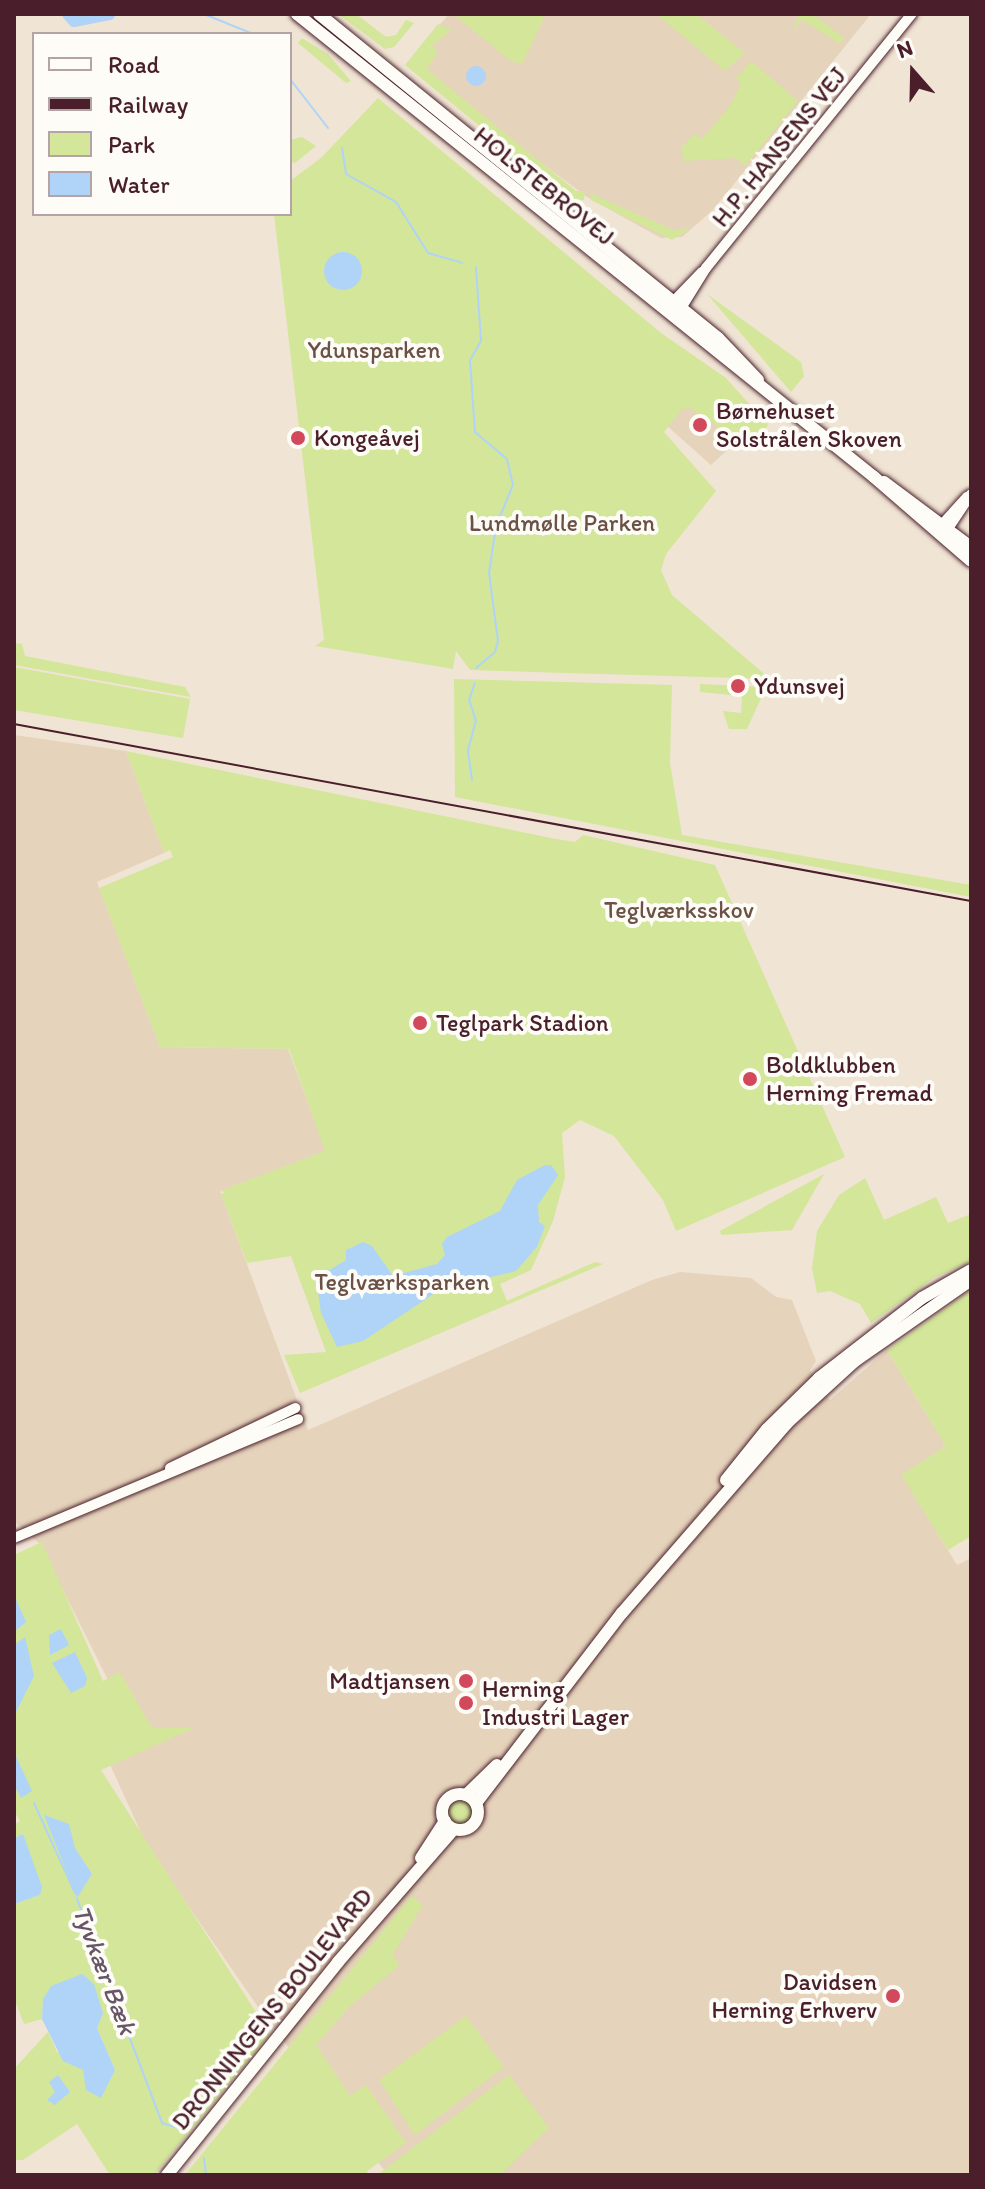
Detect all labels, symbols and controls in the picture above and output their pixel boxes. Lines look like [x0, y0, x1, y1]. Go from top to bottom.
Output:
legend [32, 32, 292, 216]
north arrow [873, 32, 953, 112]
text: N [893, 34, 916, 64]
text: Road [108, 50, 160, 79]
street label: H.P. HANSENS VEJ [706, 62, 852, 232]
text: Railway [108, 90, 188, 119]
street label: HOLSTEBROVEJ [468, 121, 620, 251]
text: Park [108, 130, 155, 159]
text: Water [108, 170, 170, 199]
park label: Ydunsparken [307, 336, 441, 364]
place label: Børnehuset Solstrålen Skoven [716, 397, 902, 453]
marker: Børnehuset Solstrålen Skoven [691, 416, 709, 434]
place label: Kongeåvej [314, 424, 420, 452]
marker: Kongeåvej [289, 429, 307, 447]
park label: Lundmølle Parken [469, 509, 655, 537]
place label: Ydunsvej [754, 672, 845, 700]
marker: Ydunsvej [729, 677, 747, 695]
park label: Teglværksskov [604, 896, 754, 924]
place label: Teglpark Stadion [436, 1009, 609, 1037]
marker: Teglpark Stadion [411, 1014, 429, 1032]
place label: Boldklubben Herning Fremad [766, 1051, 931, 1107]
marker: Boldklubben Herning Fremad [741, 1070, 759, 1088]
park label: Teglværksparken [314, 1268, 490, 1296]
place label: Madtjansen [329, 1667, 450, 1695]
marker: Madtjansen [457, 1672, 475, 1690]
place label: Herning Industri Lager [482, 1675, 628, 1731]
marker: Herning Industri Lager [457, 1694, 475, 1712]
street label: DRONNINGENS BOULEVARD [166, 1883, 378, 2135]
water label: Tyvkær Bæk [65, 1901, 143, 2039]
place label: Davidsen Herning Erhverv [711, 1968, 877, 2024]
marker: Davidsen Herning Erhverv [884, 1987, 902, 2005]

